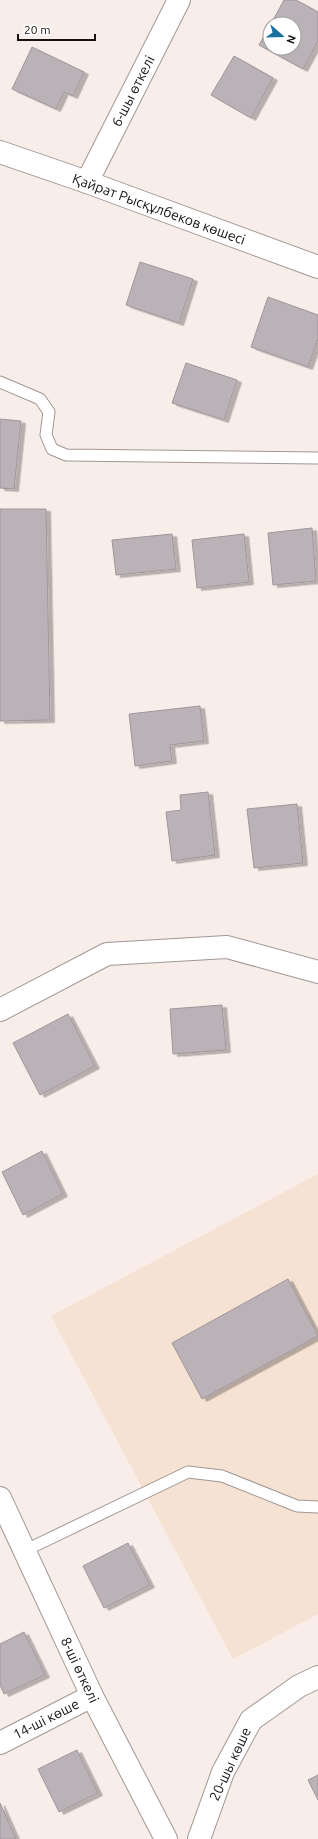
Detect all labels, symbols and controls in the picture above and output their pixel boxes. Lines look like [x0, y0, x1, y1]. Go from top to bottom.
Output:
scale bar [18, 16, 95, 42]
north arrow [262, 16, 302, 56]
text: 20 m [24, 23, 51, 36]
text: N [284, 34, 298, 45]
street label: 6-шы өткелі [108, 53, 158, 129]
street label: Қайрат Рысқұлбеков көшесі [70, 170, 248, 248]
street label: 8-ші өткелі [58, 1635, 102, 1705]
street label: 14-ші көше [10, 1696, 82, 1742]
street label: 20-шы көше [206, 1725, 254, 1803]

